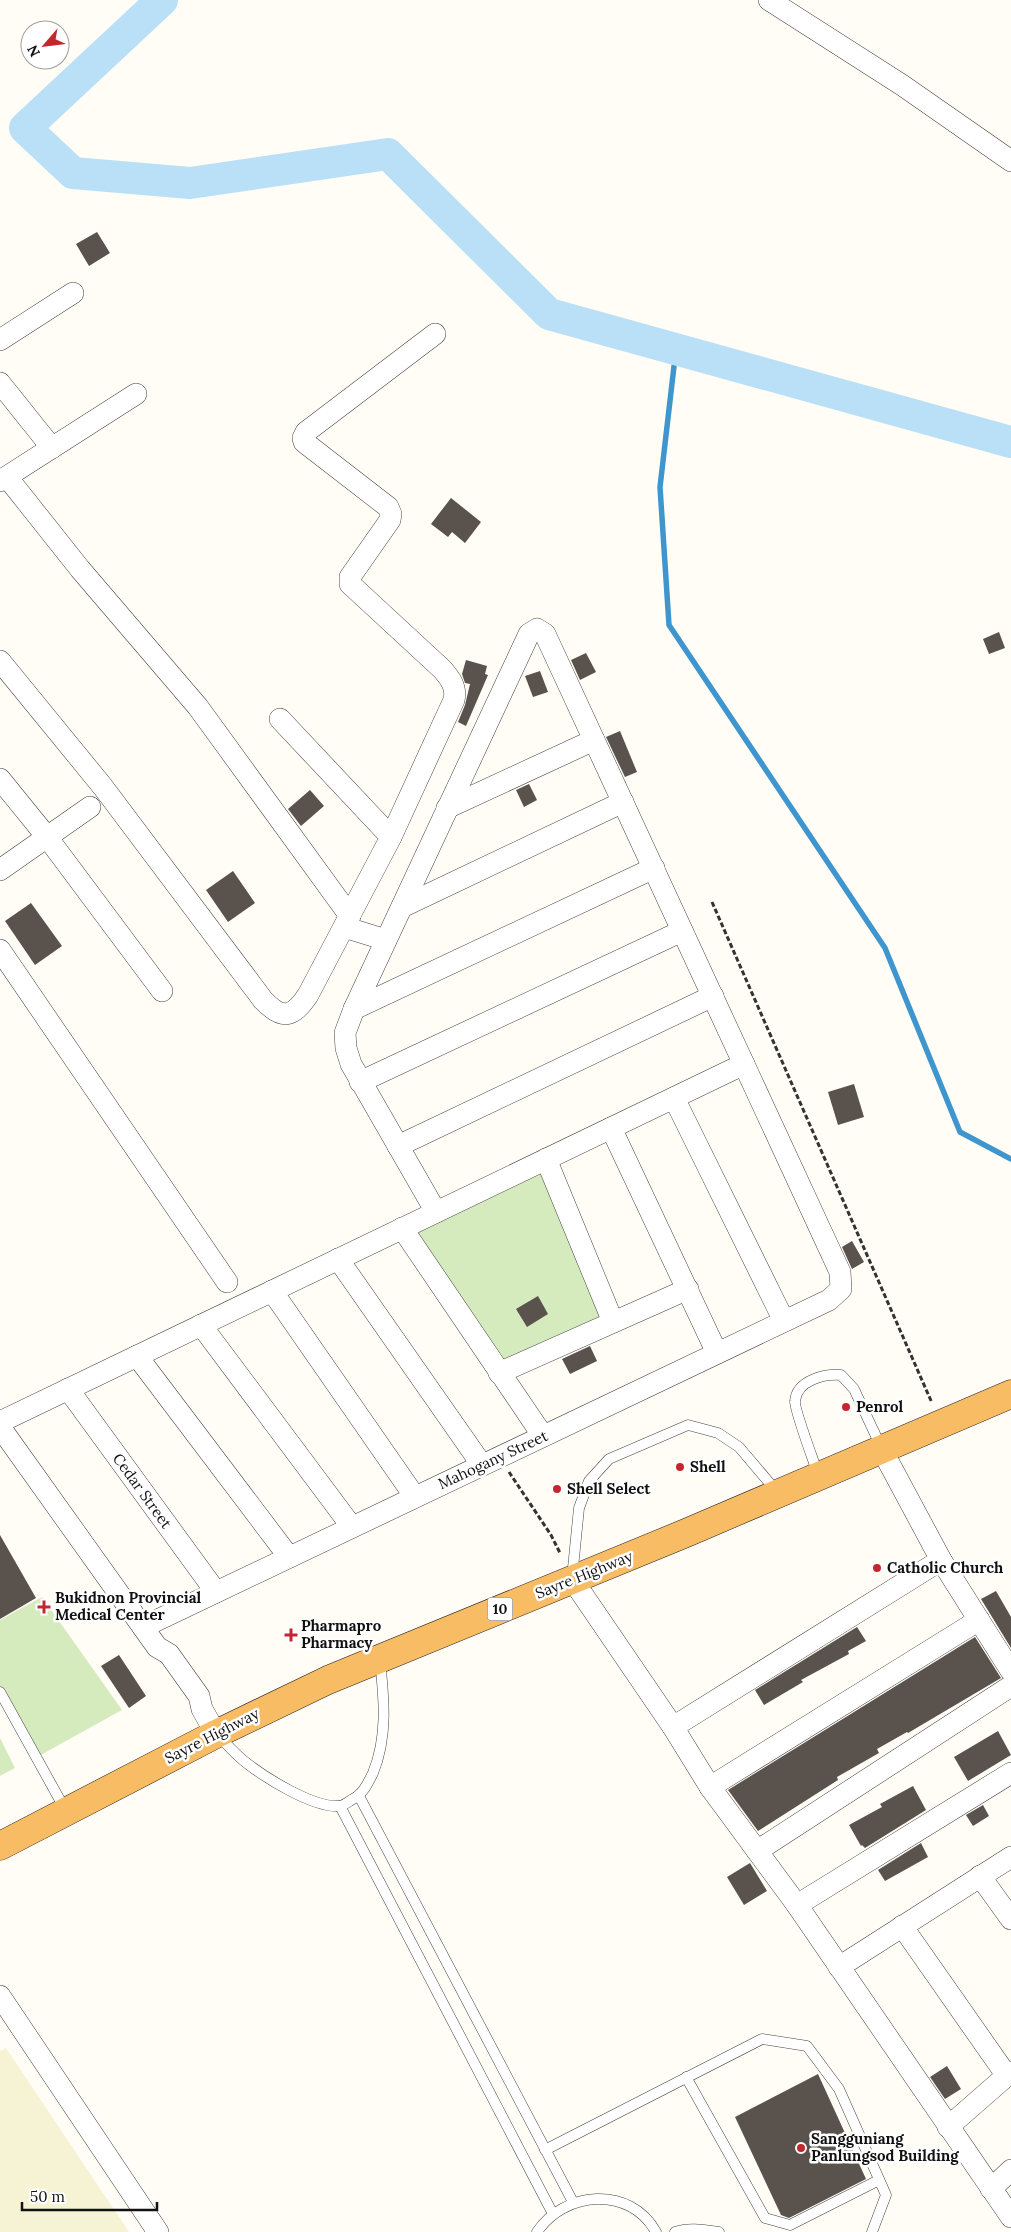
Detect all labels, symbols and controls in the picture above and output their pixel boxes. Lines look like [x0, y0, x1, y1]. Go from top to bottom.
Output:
north arrow [20, 20, 70, 70]
text: N [23, 42, 44, 60]
place label: Penrol [856, 1397, 903, 1416]
marker: Penrol [840, 1401, 852, 1413]
street label: Mahogany Street [435, 1426, 551, 1493]
street label: Cedar Street [109, 1449, 176, 1532]
place label: Shell [690, 1457, 726, 1476]
marker: Shell [674, 1461, 686, 1473]
place label: Shell Select [567, 1479, 651, 1498]
marker: Shell Select [551, 1483, 563, 1495]
street label: Sayre Highway [532, 1546, 635, 1603]
place label: Catholic Church [887, 1558, 1004, 1577]
marker: Catholic Church [871, 1562, 883, 1574]
place label: Bukidnon Provincial Medical Center [55, 1588, 202, 1624]
road number: 10 [488, 1598, 512, 1620]
marker: Bukidnon Provincial Medical Center [37, 1600, 51, 1614]
place label: Pharmapro Pharmacy [301, 1616, 382, 1652]
marker: Pharmapro Pharmacy [285, 1629, 297, 1641]
street label: Sayre Highway [161, 1704, 262, 1767]
place label: Sangguniang Panlungsod Building [811, 2129, 959, 2165]
marker: Sangguniang Panlungsod Building [795, 2142, 807, 2154]
scale bar [22, 2180, 158, 2212]
text: 50 m [30, 2187, 65, 2206]

